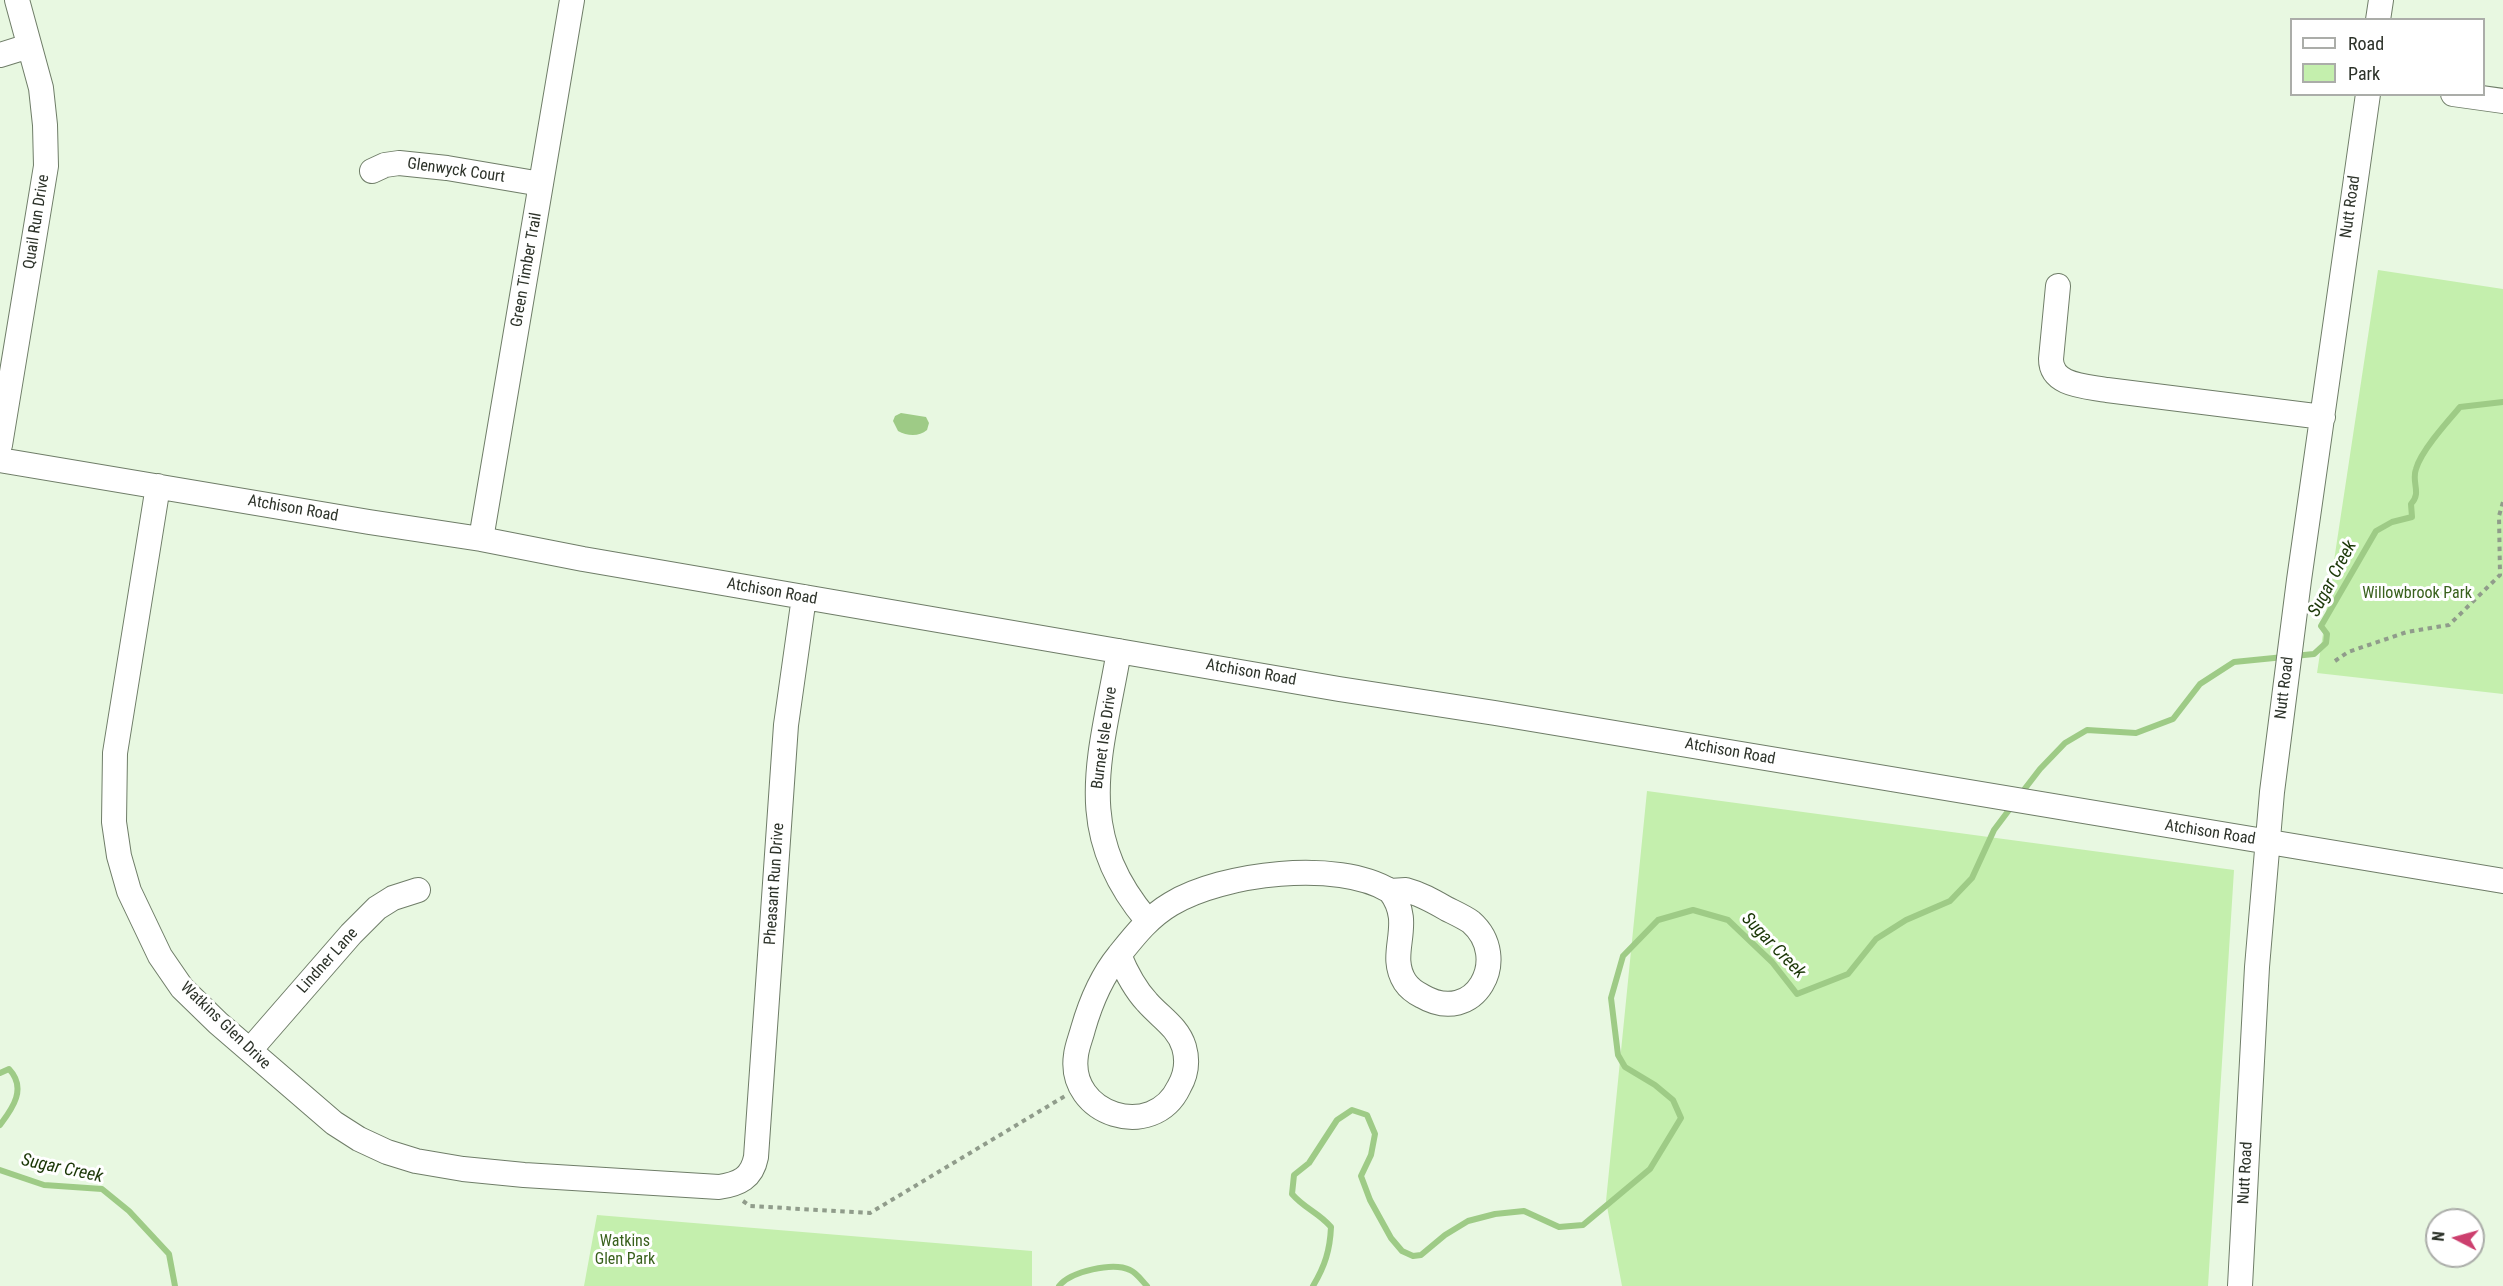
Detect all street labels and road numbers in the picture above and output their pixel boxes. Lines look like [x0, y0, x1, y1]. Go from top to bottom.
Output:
street label: Glenwyck Court [406, 155, 506, 187]
street label: Quail Run Drive [20, 173, 54, 271]
street label: Nutt Road [2337, 175, 2365, 239]
street label: Green Timber Trail [507, 211, 547, 329]
street label: Atchison Road [246, 492, 340, 526]
street label: Atchison Road [725, 575, 819, 609]
street label: Atchison Road [1204, 656, 1298, 690]
street label: Nutt Road [2272, 656, 2298, 720]
street label: Burnet Isle Drive [1088, 686, 1122, 790]
street label: Atchison Road [1683, 735, 1777, 769]
street label: Atchison Road [2163, 816, 2257, 850]
street label: Pheasant Run Drive [761, 822, 789, 946]
street label: Lindner Lane [294, 924, 362, 998]
street label: Watkins Glen Drive [176, 978, 274, 1074]
street label: Nutt Road [2235, 1141, 2257, 1205]

